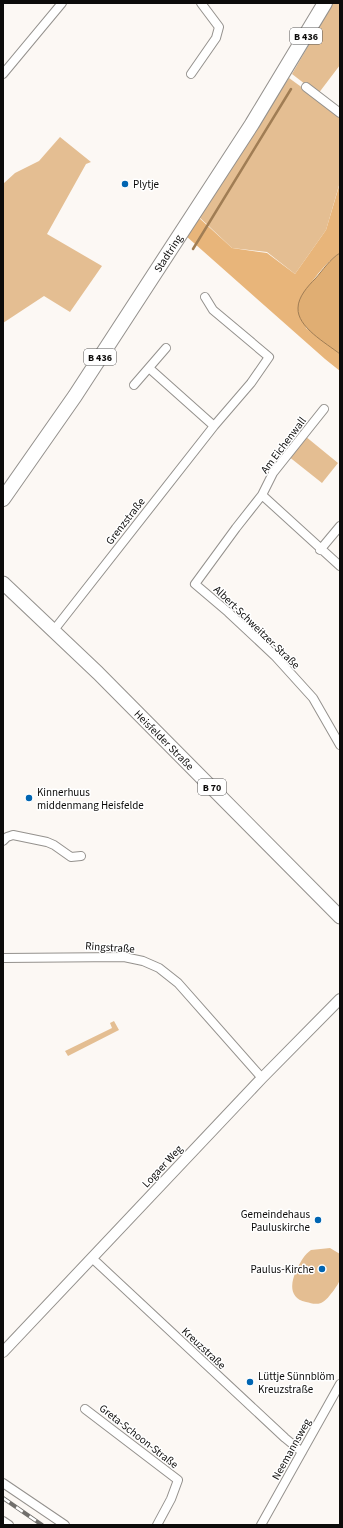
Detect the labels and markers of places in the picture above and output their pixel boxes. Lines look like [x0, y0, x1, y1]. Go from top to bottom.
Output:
place label: Plytje [133, 177, 160, 192]
marker: Plytje [120, 179, 130, 189]
place label: Kinnerhuus middenmang Heisfelde [37, 785, 144, 813]
marker: Kinnerhuus middenmang Heisfelde [24, 793, 34, 803]
place label: Gemeindehaus Pauluskirche [241, 1207, 311, 1235]
marker: Gemeindehaus Pauluskirche [313, 1215, 323, 1225]
place label: Paulus-Kirche [251, 1262, 315, 1277]
marker: Paulus-Kirche [317, 1264, 327, 1274]
place label: Lüttje Sünnblöm Kreuzstraße [258, 1369, 335, 1397]
marker: Lüttje Sünnblöm Kreuzstraße [245, 1377, 255, 1387]

